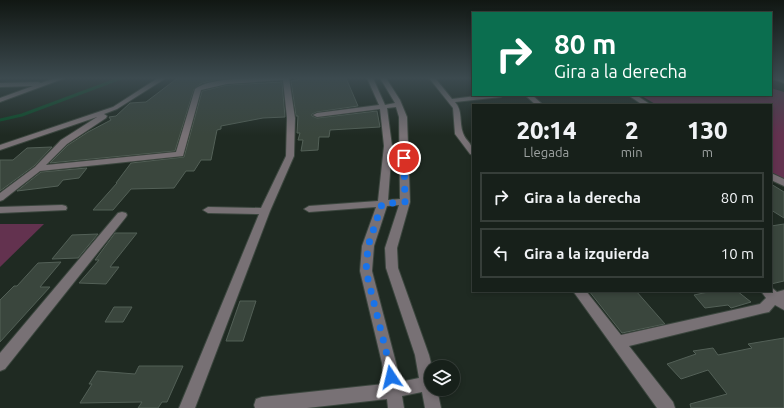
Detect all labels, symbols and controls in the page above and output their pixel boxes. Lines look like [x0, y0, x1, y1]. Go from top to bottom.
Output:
icon: right [488, 28, 540, 80]
text: 80 m [554, 28, 616, 59]
text: Gira a la derecha [554, 61, 687, 81]
text: 20:14 [516, 117, 576, 144]
text: 2 [625, 117, 638, 144]
text: 130 [687, 117, 728, 144]
pin [387, 141, 421, 175]
text: Llegada [524, 145, 569, 159]
text: min [621, 145, 643, 159]
text: m [702, 145, 713, 159]
icon: arrive [393, 147, 415, 169]
icon: right [490, 186, 512, 208]
text: Gira a la derecha [524, 189, 641, 206]
text: 80 m [721, 189, 754, 206]
icon: left [490, 242, 512, 264]
text: Gira a la izquierda [524, 245, 650, 262]
text: 10 m [721, 245, 754, 262]
position arrow [370, 356, 412, 398]
map controls [424, 360, 460, 396]
button: layers [424, 360, 460, 396]

